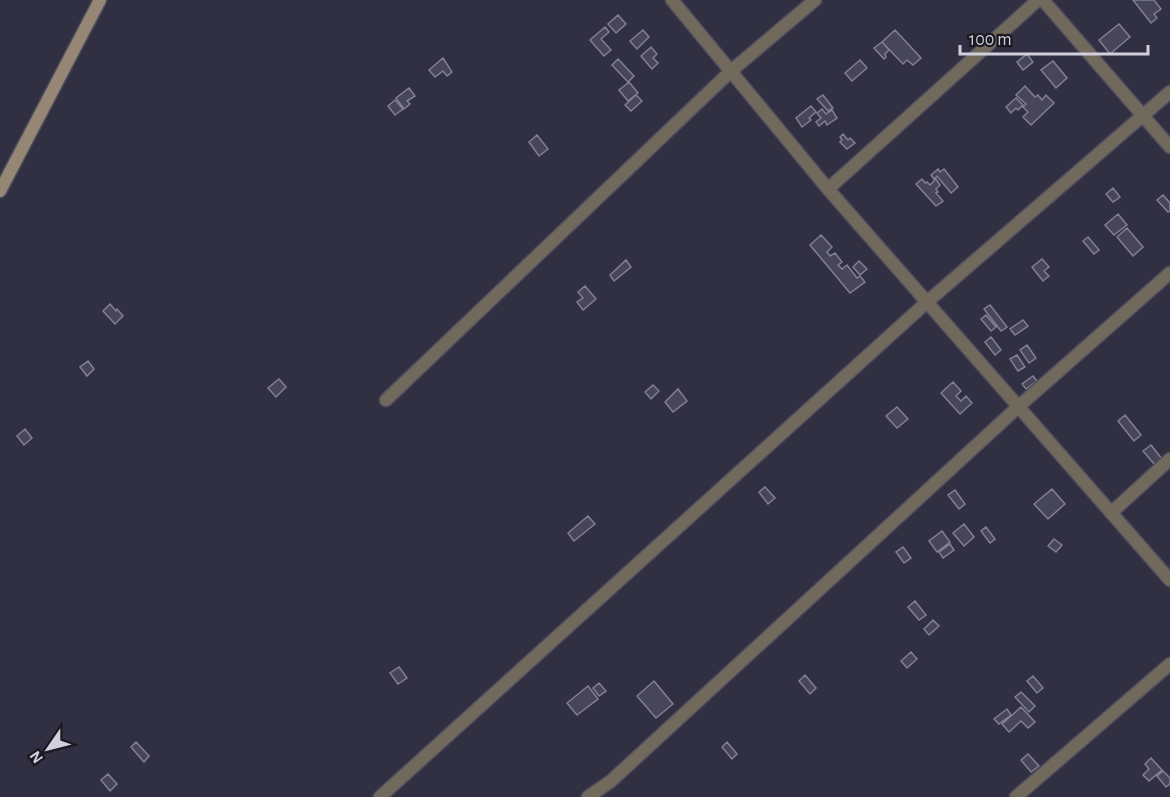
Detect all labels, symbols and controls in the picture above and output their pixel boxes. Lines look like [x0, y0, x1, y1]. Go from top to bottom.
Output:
scale bar [960, 18, 1148, 56]
text: 100 m [969, 31, 1012, 49]
north arrow [18, 719, 78, 779]
text: N [27, 748, 46, 766]

